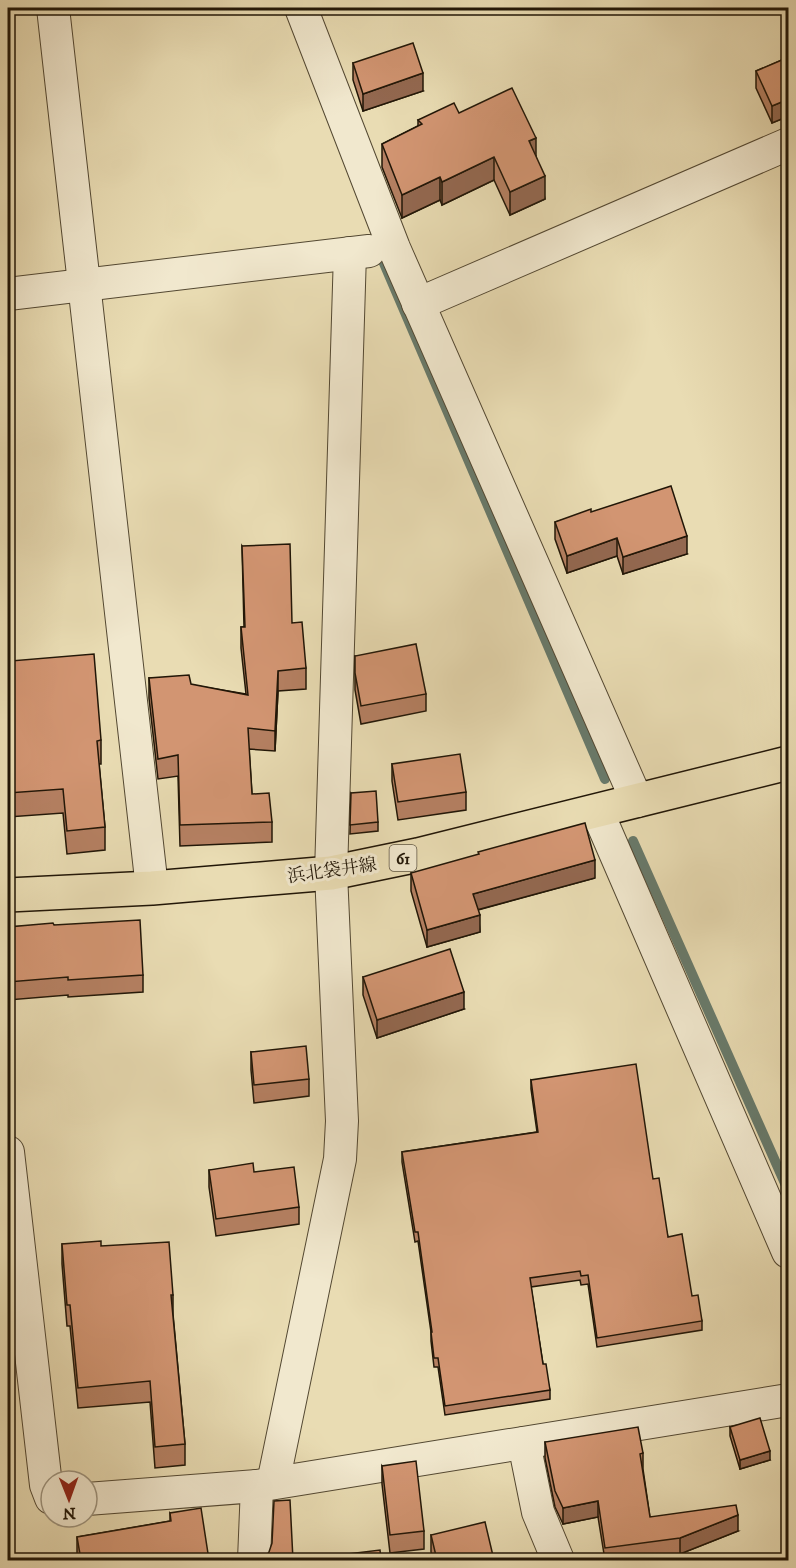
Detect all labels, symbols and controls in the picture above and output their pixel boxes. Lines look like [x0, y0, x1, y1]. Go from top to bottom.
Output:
road number: 61 [390, 845, 416, 871]
street label: 浜北袋井線 [286, 854, 378, 888]
north arrow [39, 1469, 99, 1529]
text: N [63, 1503, 76, 1523]

